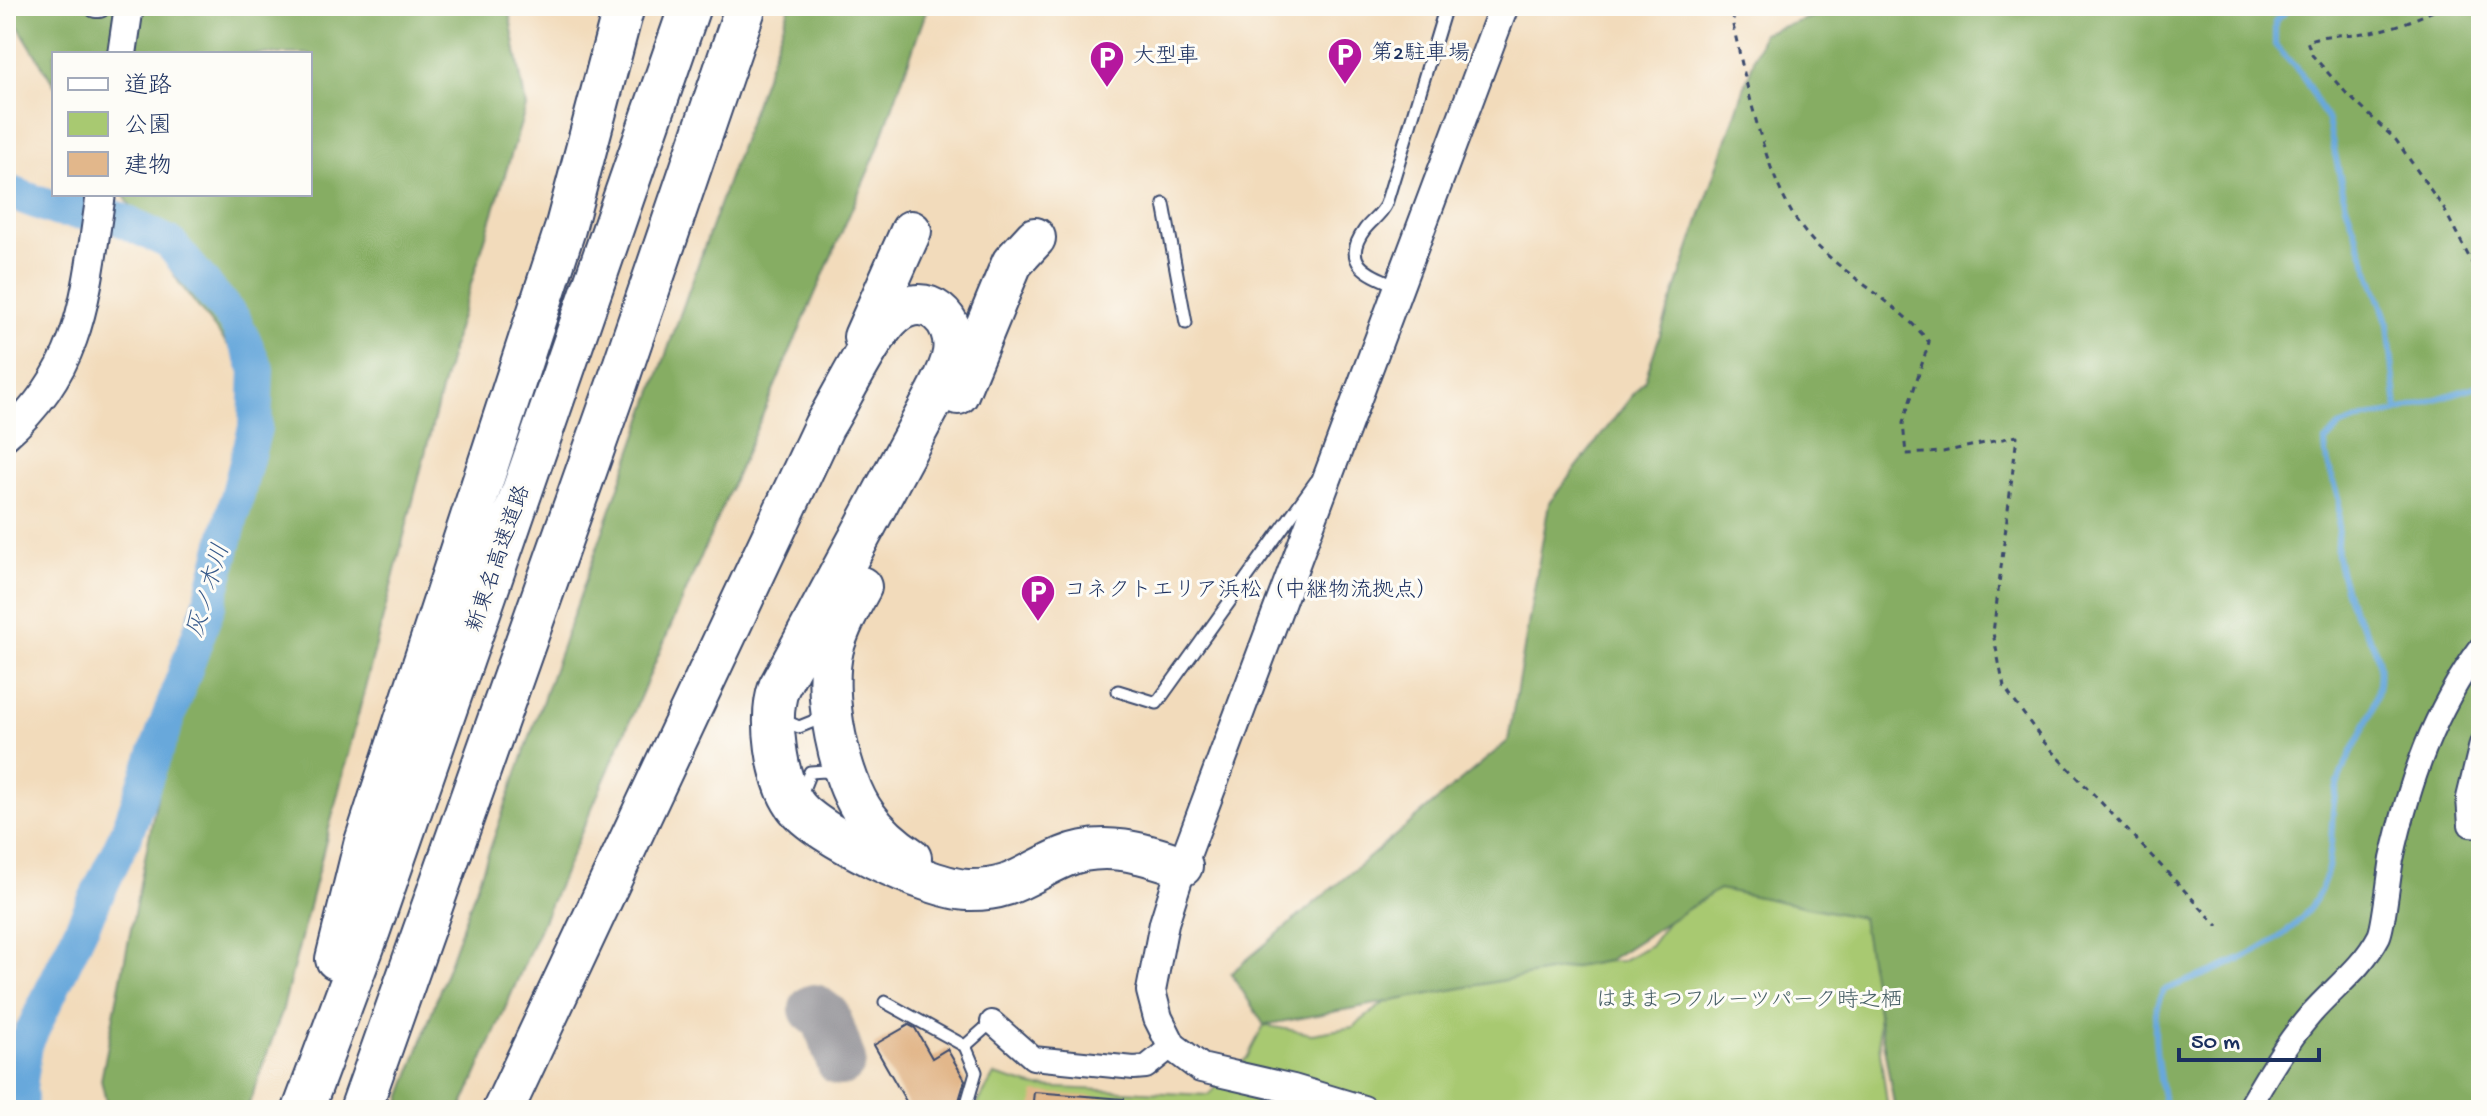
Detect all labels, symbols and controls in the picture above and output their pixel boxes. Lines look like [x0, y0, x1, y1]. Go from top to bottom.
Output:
parking icon: 第2駐車場 [1326, 36, 1364, 86]
parking icon: 大型車 [1088, 39, 1126, 89]
place label: 第2駐車場 [1371, 40, 1470, 68]
place label: 大型車 [1133, 43, 1199, 71]
legend [52, 52, 312, 196]
text: 道路 [124, 72, 172, 102]
text: 公園 [124, 113, 172, 142]
text: 建物 [124, 152, 172, 182]
street label: 新東名高速道路 [461, 481, 537, 636]
water label: 灰ノ木川 [181, 541, 238, 641]
parking icon: コネクトエリア浜松（中継物流拠点） [1019, 573, 1057, 623]
place label: コネクトエリア浜松（中継物流拠点） [1064, 577, 1438, 605]
park label: はままつフルーツパーク時之栖 [1595, 988, 1903, 1015]
scale bar [2179, 1012, 2319, 1062]
text: 50 m [2191, 1029, 2240, 1058]

